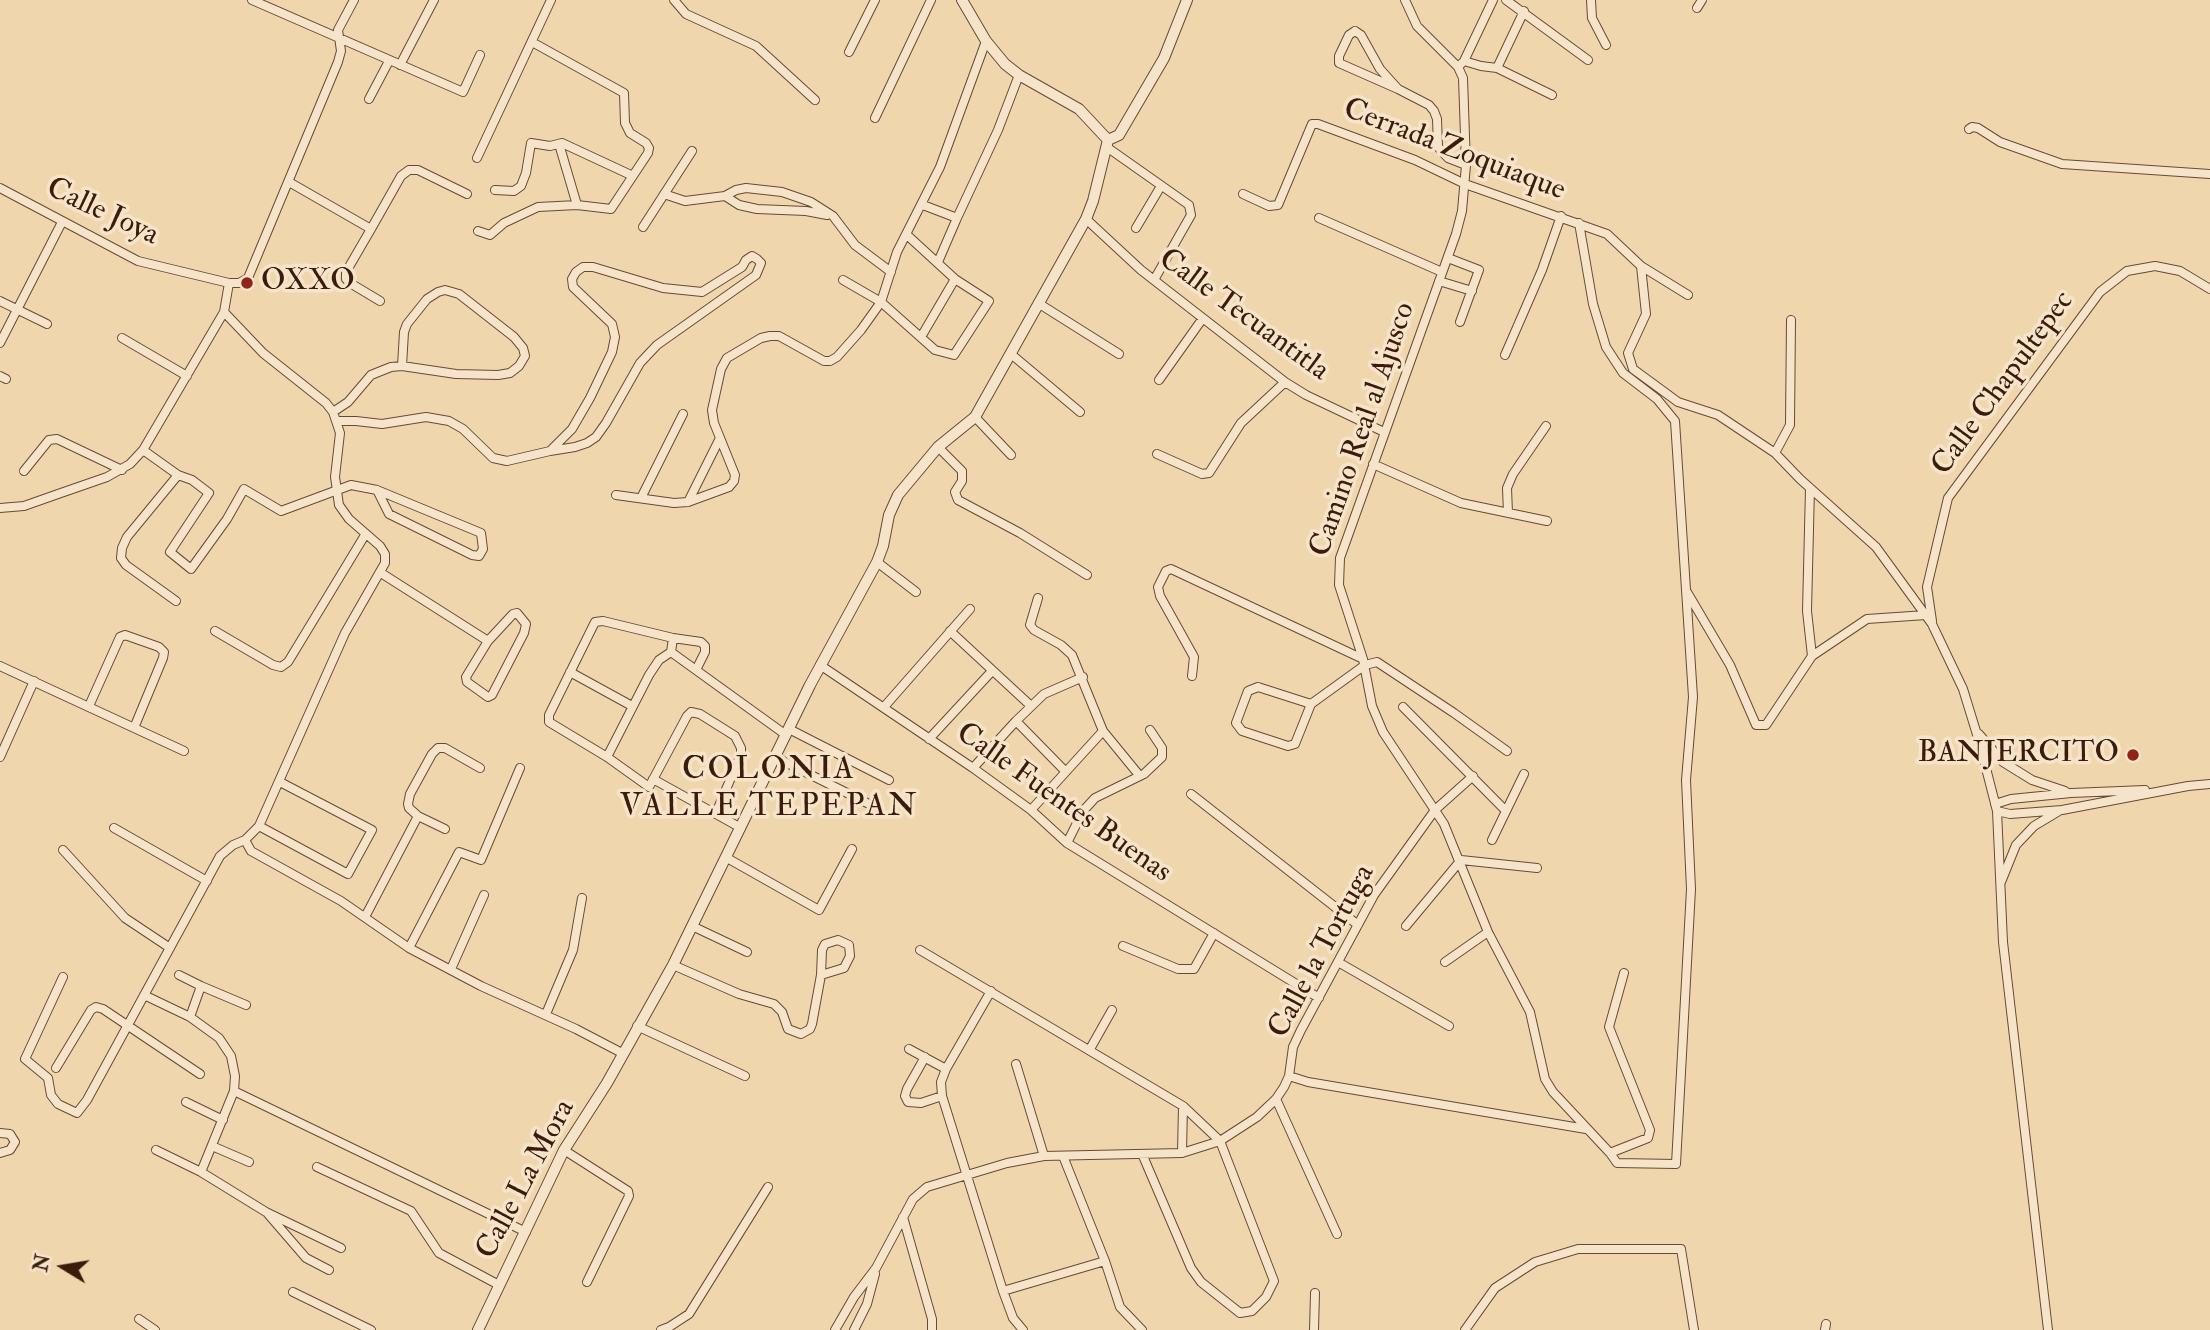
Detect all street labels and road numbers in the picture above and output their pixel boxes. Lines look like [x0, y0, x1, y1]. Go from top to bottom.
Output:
street label: Cerrada Zoquiaque [1338, 92, 1570, 210]
street label: Calle Joya [40, 171, 164, 255]
street label: Calle Tecuantitla [1151, 242, 1335, 390]
street label: Calle Chapultepec [1925, 285, 2083, 483]
street label: Camino Real al Ajusco [1304, 298, 1424, 562]
street label: Calle Fuentes Buenas [948, 716, 1178, 892]
street label: Calle la Tortuga [1262, 859, 1384, 1045]
street label: Calle La Mora [470, 1094, 584, 1266]

